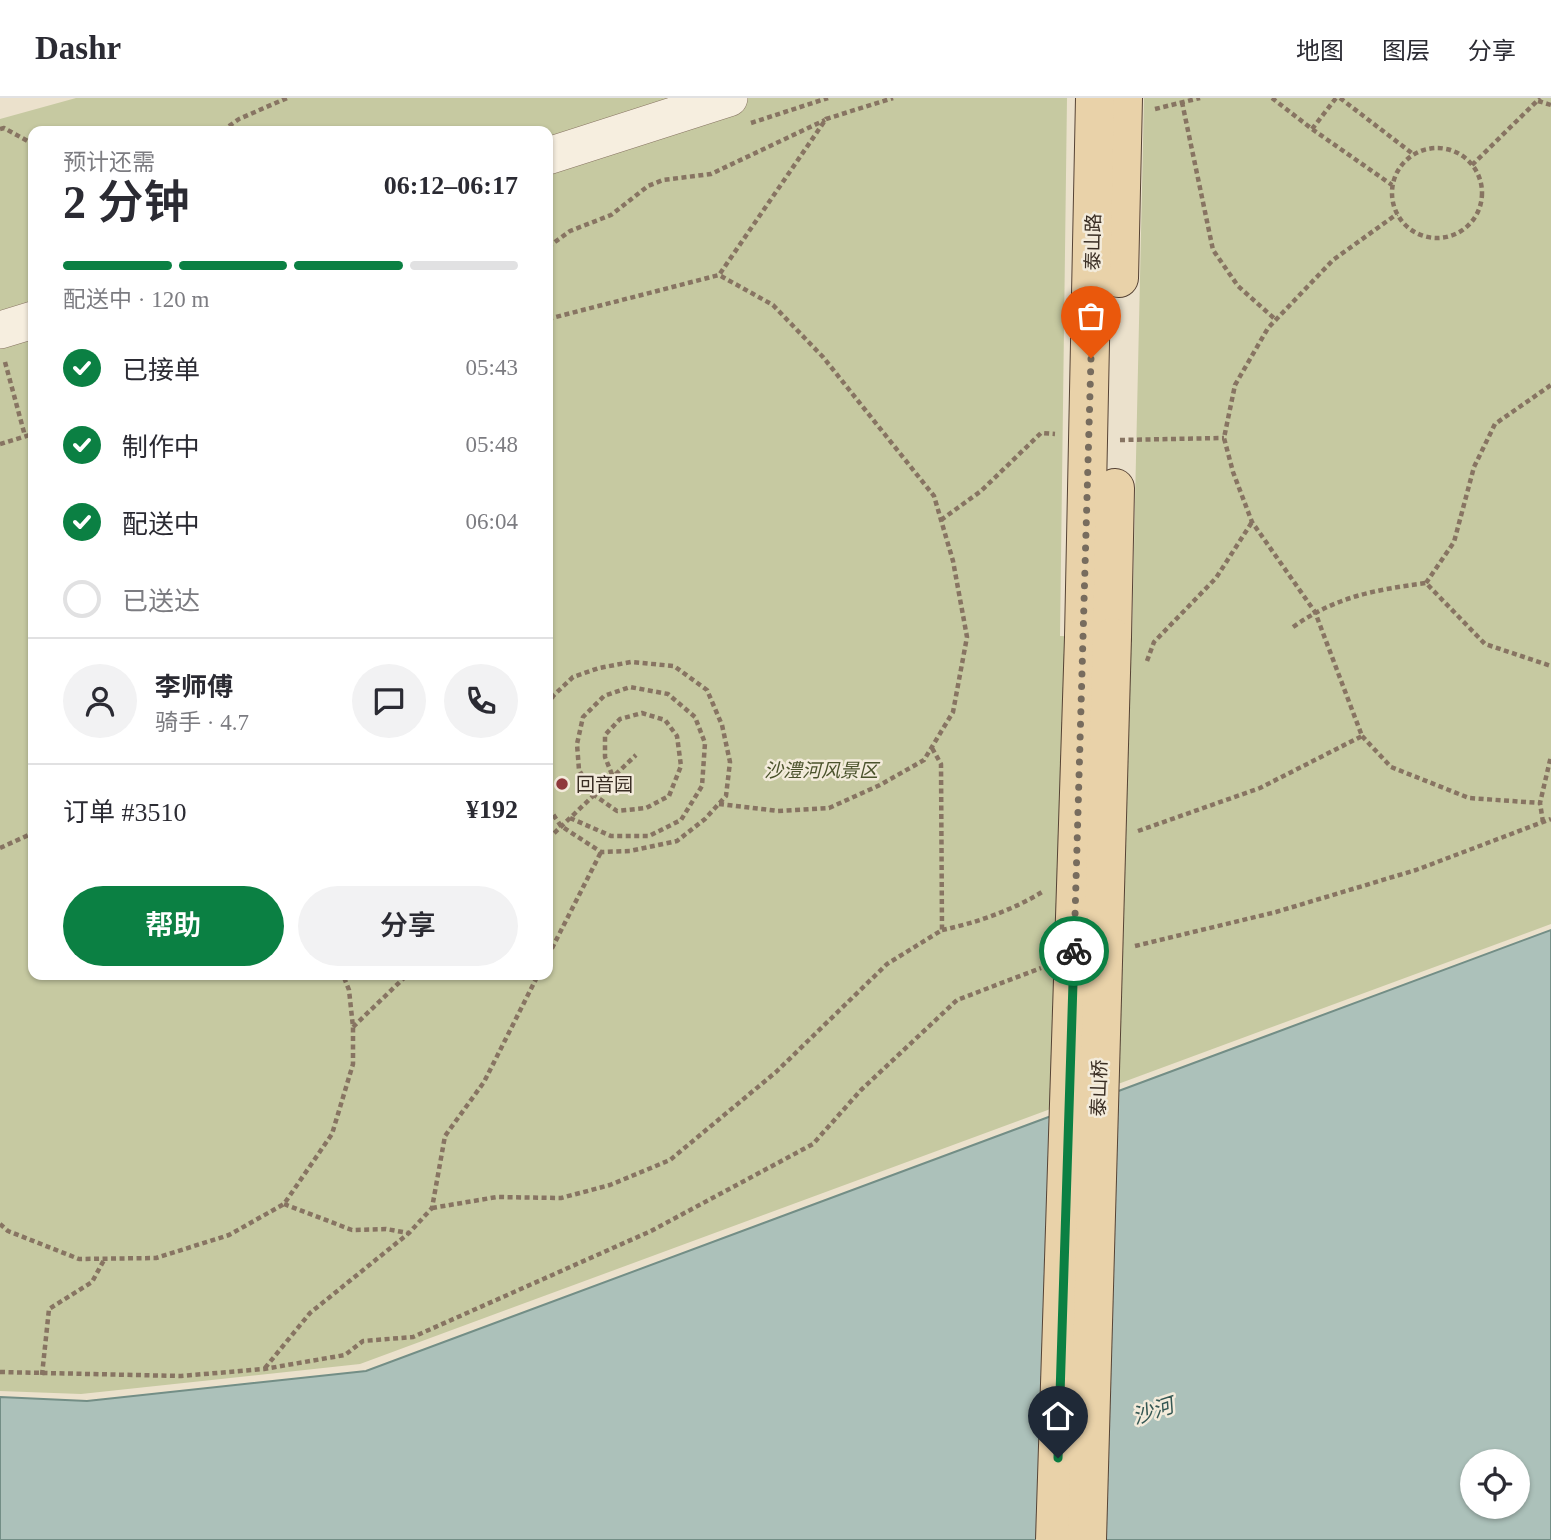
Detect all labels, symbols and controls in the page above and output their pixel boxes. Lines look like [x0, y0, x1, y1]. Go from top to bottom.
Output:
text: Dashr [35, 30, 121, 66]
text: 地图 [1296, 38, 1344, 64]
text: 图层 [1382, 38, 1430, 64]
text: 分享 [1468, 38, 1516, 64]
text: 预计还需 [63, 150, 155, 175]
text: 06:12–06:17 [384, 171, 518, 200]
text: 2 分钟 [63, 177, 190, 228]
street label: 泰山路 [1082, 213, 1104, 271]
pin [1061, 286, 1121, 358]
text: 配送中 · 120 m [63, 287, 209, 312]
icon: bag [1072, 297, 1110, 335]
icon: check [63, 349, 101, 387]
text: 05:43 [466, 355, 518, 380]
text: 已接单 [122, 356, 200, 385]
icon: check [63, 426, 101, 464]
text: 05:48 [466, 432, 518, 457]
text: 制作中 [122, 433, 200, 462]
icon: check [63, 503, 101, 541]
text: 06:04 [466, 509, 518, 534]
text: 配送中 [122, 510, 200, 539]
text: 已送达 [122, 587, 200, 616]
button: person [63, 664, 137, 738]
button: chat [352, 664, 426, 738]
button: phone [444, 664, 518, 738]
text: 李师傅 [155, 673, 233, 702]
text: 骑手 · 4.7 [155, 710, 249, 735]
park label: 沙澧河风景区 [764, 760, 881, 781]
place label: 回音园 [576, 774, 633, 795]
marker: 回音园 [554, 776, 570, 792]
text: ¥192 [466, 795, 518, 824]
text: 订单 #3510 [63, 798, 187, 827]
button: 帮助 [63, 886, 284, 966]
button: 分享 [298, 886, 518, 966]
courier [1039, 916, 1109, 986]
icon: bike [1055, 932, 1093, 970]
street label: 泰山桥 [1088, 1059, 1110, 1117]
pin [1028, 1386, 1088, 1458]
water label: 沙河 [1129, 1392, 1180, 1429]
icon: home [1039, 1397, 1077, 1435]
map controls [1460, 1449, 1530, 1519]
button: locate [1460, 1449, 1530, 1519]

